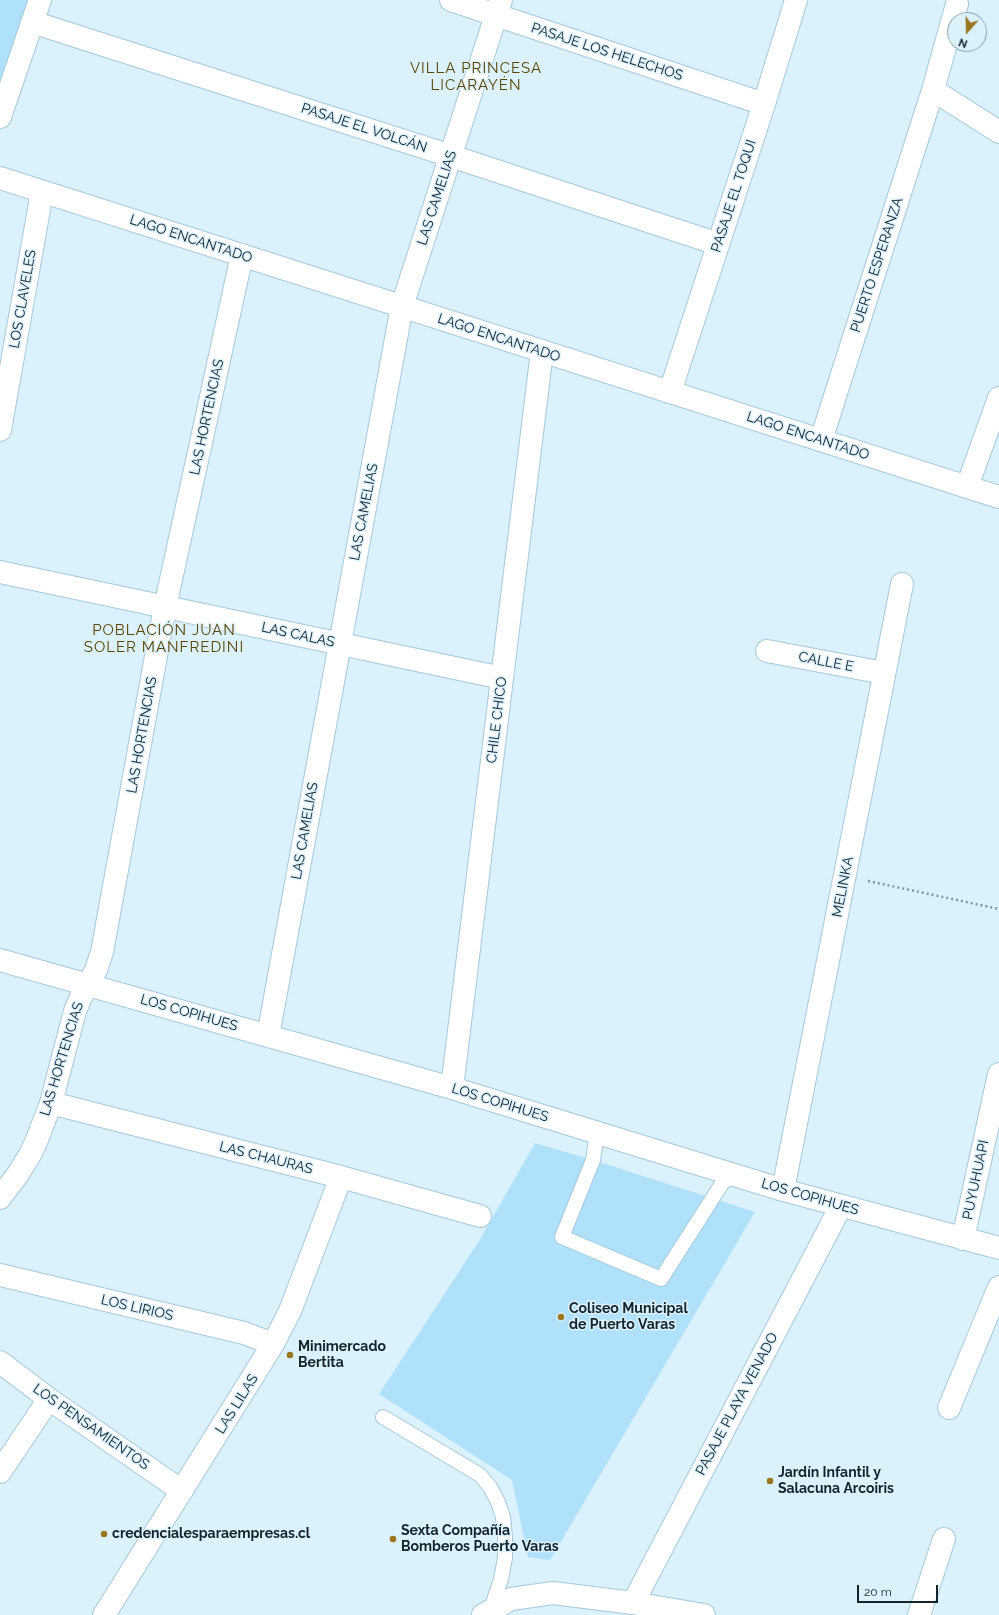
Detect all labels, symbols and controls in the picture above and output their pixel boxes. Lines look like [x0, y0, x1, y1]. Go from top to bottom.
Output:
north arrow [947, 12, 987, 52]
street label: PASAJE LOS HELECHOS [529, 20, 685, 84]
text: N [957, 35, 969, 50]
district label: VILLA PRINCESA LICARAYÉN [410, 59, 542, 94]
street label: PASAJE EL VOLCÁN [299, 100, 429, 156]
street label: PASAJE EL TOQUI [708, 138, 760, 254]
street label: LAS CAMELIAS [414, 148, 460, 248]
street label: PUERTO ESPERANZA [847, 195, 907, 335]
street label: LAGO ENCANTADO [128, 211, 254, 267]
street label: LOS CLAVELES [6, 248, 40, 350]
street label: LAGO ENCANTADO [436, 310, 562, 366]
street label: LAS HORTENCIAS [186, 357, 228, 477]
street label: LAGO ENCANTADO [745, 408, 871, 464]
street label: LAS CAMELIAS [346, 462, 382, 562]
street label: LAS CALAS [260, 619, 336, 651]
district label: POBLACIÓN JUAN SOLER MANFREDINI [84, 621, 244, 656]
street label: CALLE E [797, 648, 855, 676]
street label: LAS HORTENCIAS [123, 675, 161, 795]
street label: CHILE CHICO [483, 676, 511, 764]
street label: LAS CAMELIAS [288, 781, 322, 881]
street label: MELINKA [829, 855, 857, 919]
street label: LOS COPIHUES [138, 991, 240, 1035]
street label: LAS HORTENCIAS [37, 1000, 87, 1118]
street label: LOS COPIHUES [450, 1080, 550, 1126]
street label: LAS CHAURAS [217, 1138, 315, 1178]
street label: PUYUHUAPI [959, 1139, 993, 1221]
street label: LOS COPIHUES [759, 1175, 861, 1219]
street label: LOS LIRIOS [99, 1292, 175, 1324]
place label: Coliseo Municipal de Puerto Varas [569, 1301, 688, 1334]
marker: Coliseo Municipal de Puerto Varas [556, 1312, 566, 1322]
street label: PASAJE PLAYA VENADO [692, 1330, 782, 1478]
place label: Minimercado Bertita [298, 1339, 386, 1372]
marker: Minimercado Bertita [285, 1350, 295, 1360]
street label: LAS LILAS [212, 1371, 262, 1437]
street label: LOS PENSAMIENTOS [29, 1380, 153, 1474]
place label: Jardín Infantil y Salacuna Arcoiris [778, 1465, 894, 1498]
marker: Jardín Infantil y Salacuna Arcoiris [765, 1476, 775, 1486]
place label: Sexta Compañía Bomberos Puerto Varas [401, 1523, 559, 1556]
place label: credencialesparaempresas.cl [112, 1526, 310, 1542]
marker: credencialesparaempresas.cl [99, 1529, 109, 1539]
marker: Sexta Compañía Bomberos Puerto Varas [388, 1534, 398, 1544]
scale bar [859, 1577, 940, 1603]
text: 20 m [864, 1585, 892, 1599]

